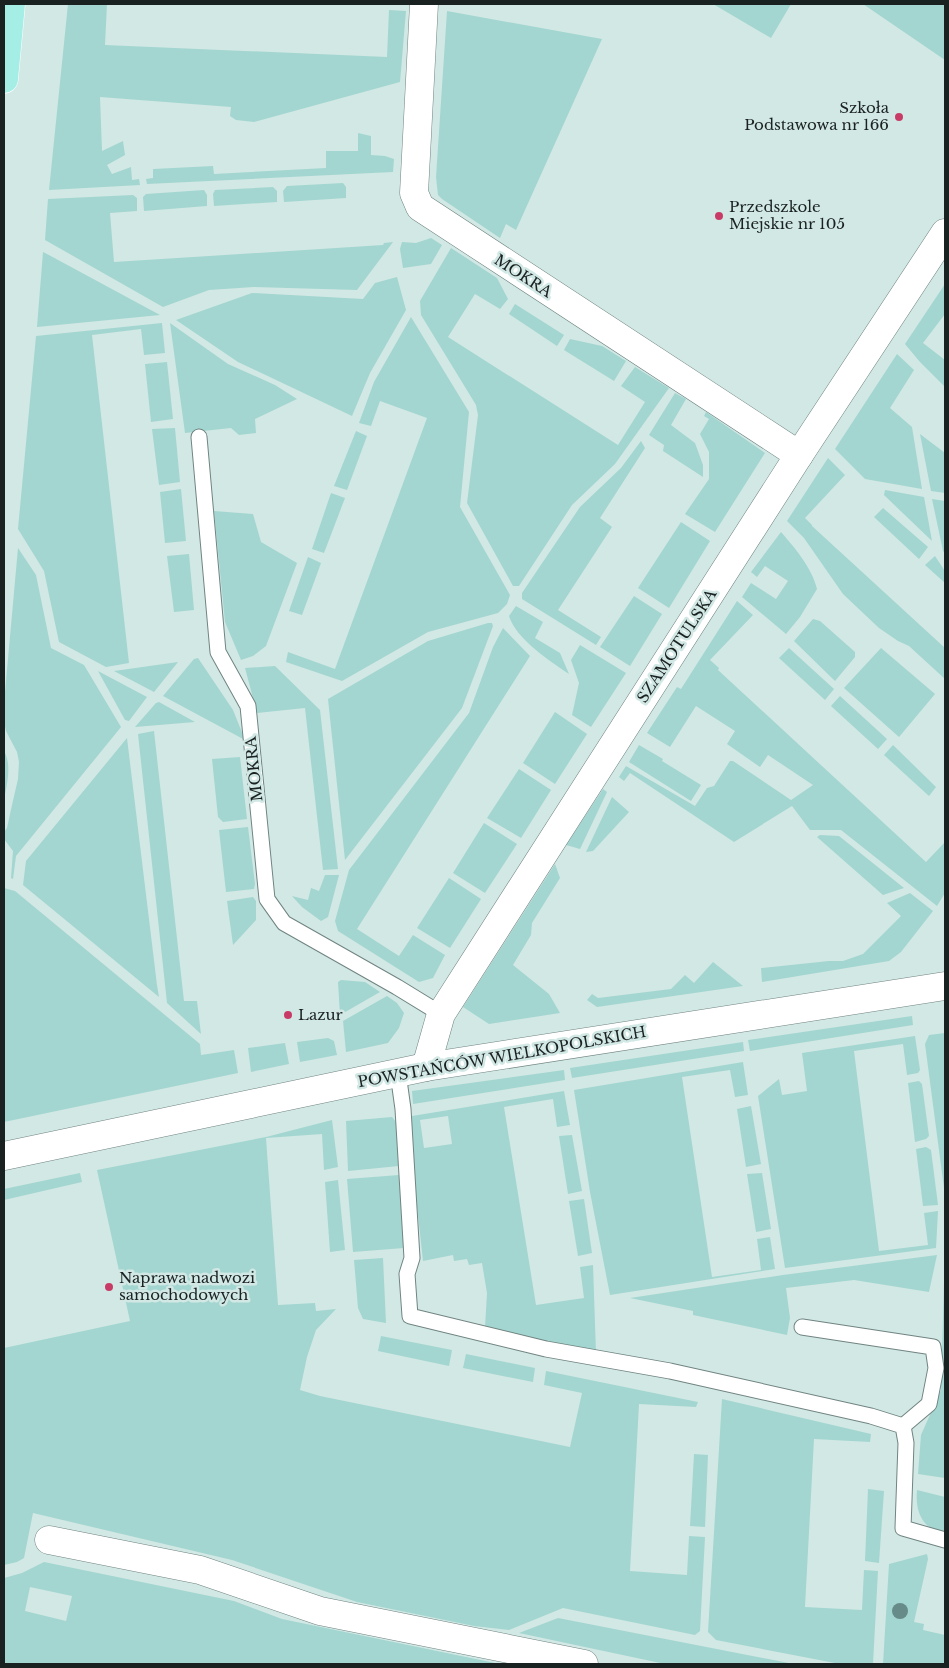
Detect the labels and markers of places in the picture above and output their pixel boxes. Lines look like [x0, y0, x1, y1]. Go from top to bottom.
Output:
place label: Szkoła Podstawowa nr 166 [744, 98, 890, 134]
marker: Szkoła Podstawowa nr 166 [893, 111, 905, 123]
place label: Przedszkole Miejskie nr 105 [729, 197, 845, 233]
marker: Przedszkole Miejskie nr 105 [713, 210, 725, 222]
place label: Lazur [298, 1005, 344, 1024]
marker: Lazur [282, 1009, 294, 1021]
place label: Naprawa nadwozi samochodowych [119, 1268, 255, 1304]
marker: Naprawa nadwozi samochodowych [103, 1281, 115, 1293]

